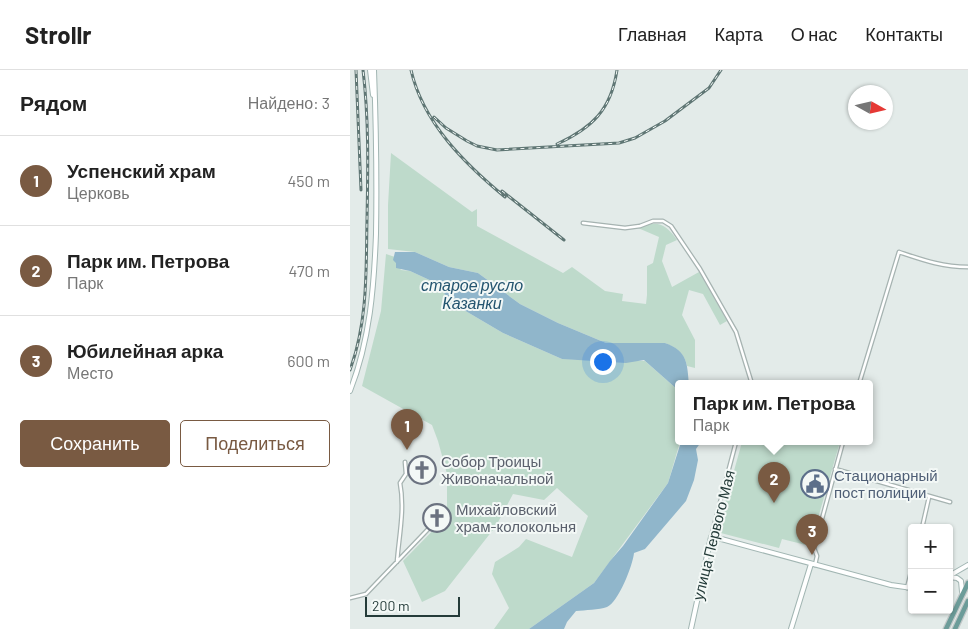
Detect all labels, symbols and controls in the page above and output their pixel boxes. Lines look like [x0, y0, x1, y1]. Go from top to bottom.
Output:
text: Strollr [25, 20, 92, 49]
text: Главная [618, 23, 687, 45]
text: Карта [715, 23, 763, 45]
text: О нас [791, 23, 837, 45]
text: Контакты [865, 23, 943, 45]
north arrow [848, 85, 893, 130]
text: Рядом [20, 90, 87, 115]
text: Найдено: 3 [248, 93, 330, 112]
text: Успенский храм [67, 159, 216, 182]
text: 1 [33, 171, 39, 190]
text: 450 m [287, 171, 330, 190]
text: Церковь [67, 183, 130, 202]
text: Парк им. Петрова [67, 249, 229, 272]
text: 2 [32, 261, 40, 280]
text: 470 m [289, 261, 330, 280]
text: Парк [67, 273, 103, 292]
water label: старое русло Казанки [421, 275, 523, 312]
text: Юбилейная арка [67, 339, 223, 362]
your location [590, 349, 616, 375]
text: 3 [32, 351, 40, 370]
text: 600 m [287, 351, 330, 370]
text: Место [67, 363, 113, 382]
popup [675, 380, 873, 445]
text: Парк им. Петрова [693, 391, 855, 414]
pin: 1 [391, 409, 423, 450]
text: Парк [693, 415, 729, 434]
button: Сохранить [20, 420, 170, 467]
button: Поделиться [180, 420, 330, 467]
place label: Собор Троицы Живоначальной [441, 452, 553, 487]
church icon: Собор Троицы Живоначальной [407, 455, 437, 485]
pin: 2 [758, 462, 790, 503]
place label: Стационарный пост полиции [834, 466, 938, 501]
street label: улица Первого Мая [688, 468, 738, 602]
public building icon: Стационарный пост полиции [800, 469, 830, 499]
place label: Михайловский храм-колокольня [456, 500, 576, 535]
church icon: Михайловский храм-колокольня [422, 503, 452, 533]
pin: 3 [796, 514, 828, 555]
map controls [908, 524, 953, 614]
button: + [908, 524, 953, 569]
button: − [908, 569, 953, 614]
scale bar [365, 594, 460, 617]
text: 200 m [372, 597, 410, 614]

